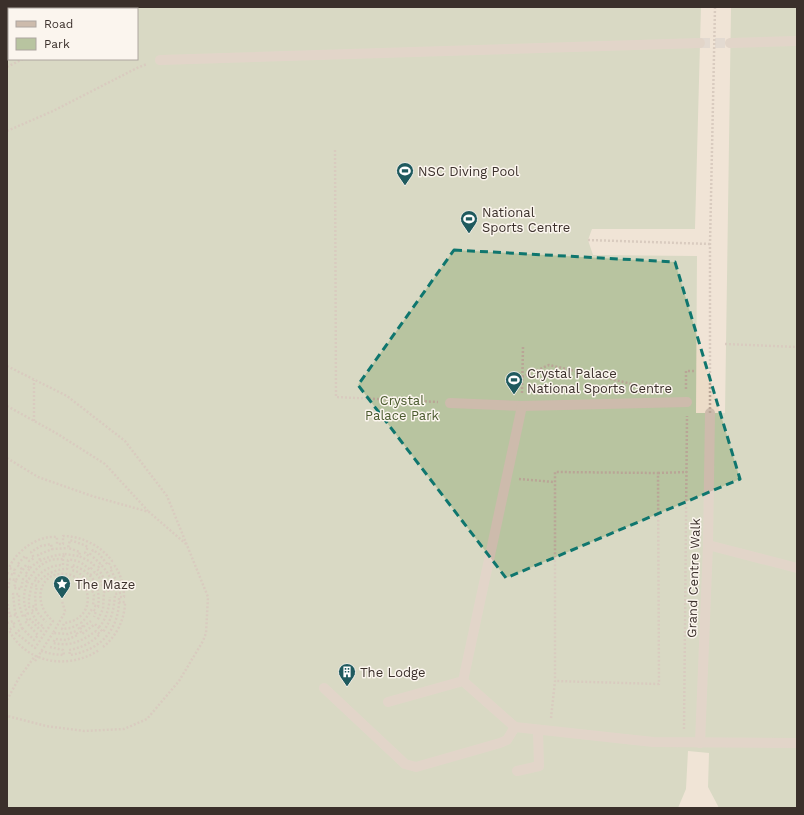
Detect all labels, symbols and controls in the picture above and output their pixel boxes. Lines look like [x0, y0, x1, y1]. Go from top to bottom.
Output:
legend [8, 8, 138, 60]
text: Road [44, 17, 73, 31]
text: Park [44, 37, 70, 51]
sports icon: NSC Diving Pool [395, 161, 415, 186]
place label: NSC Diving Pool [418, 164, 519, 179]
place label: National Sports Centre [482, 205, 570, 235]
sports icon: National Sports Centre [459, 209, 479, 234]
place label: Crystal Palace National Sports Centre [527, 366, 672, 396]
sports icon: Crystal Palace National Sports Centre [504, 370, 524, 395]
park label: Crystal Palace Park [365, 393, 440, 423]
street label: Grand Centre Walk [684, 517, 703, 638]
place icon: The Maze [52, 574, 72, 599]
place label: The Maze [75, 577, 135, 592]
building icon: The Lodge [337, 662, 357, 687]
place label: The Lodge [360, 665, 426, 680]

